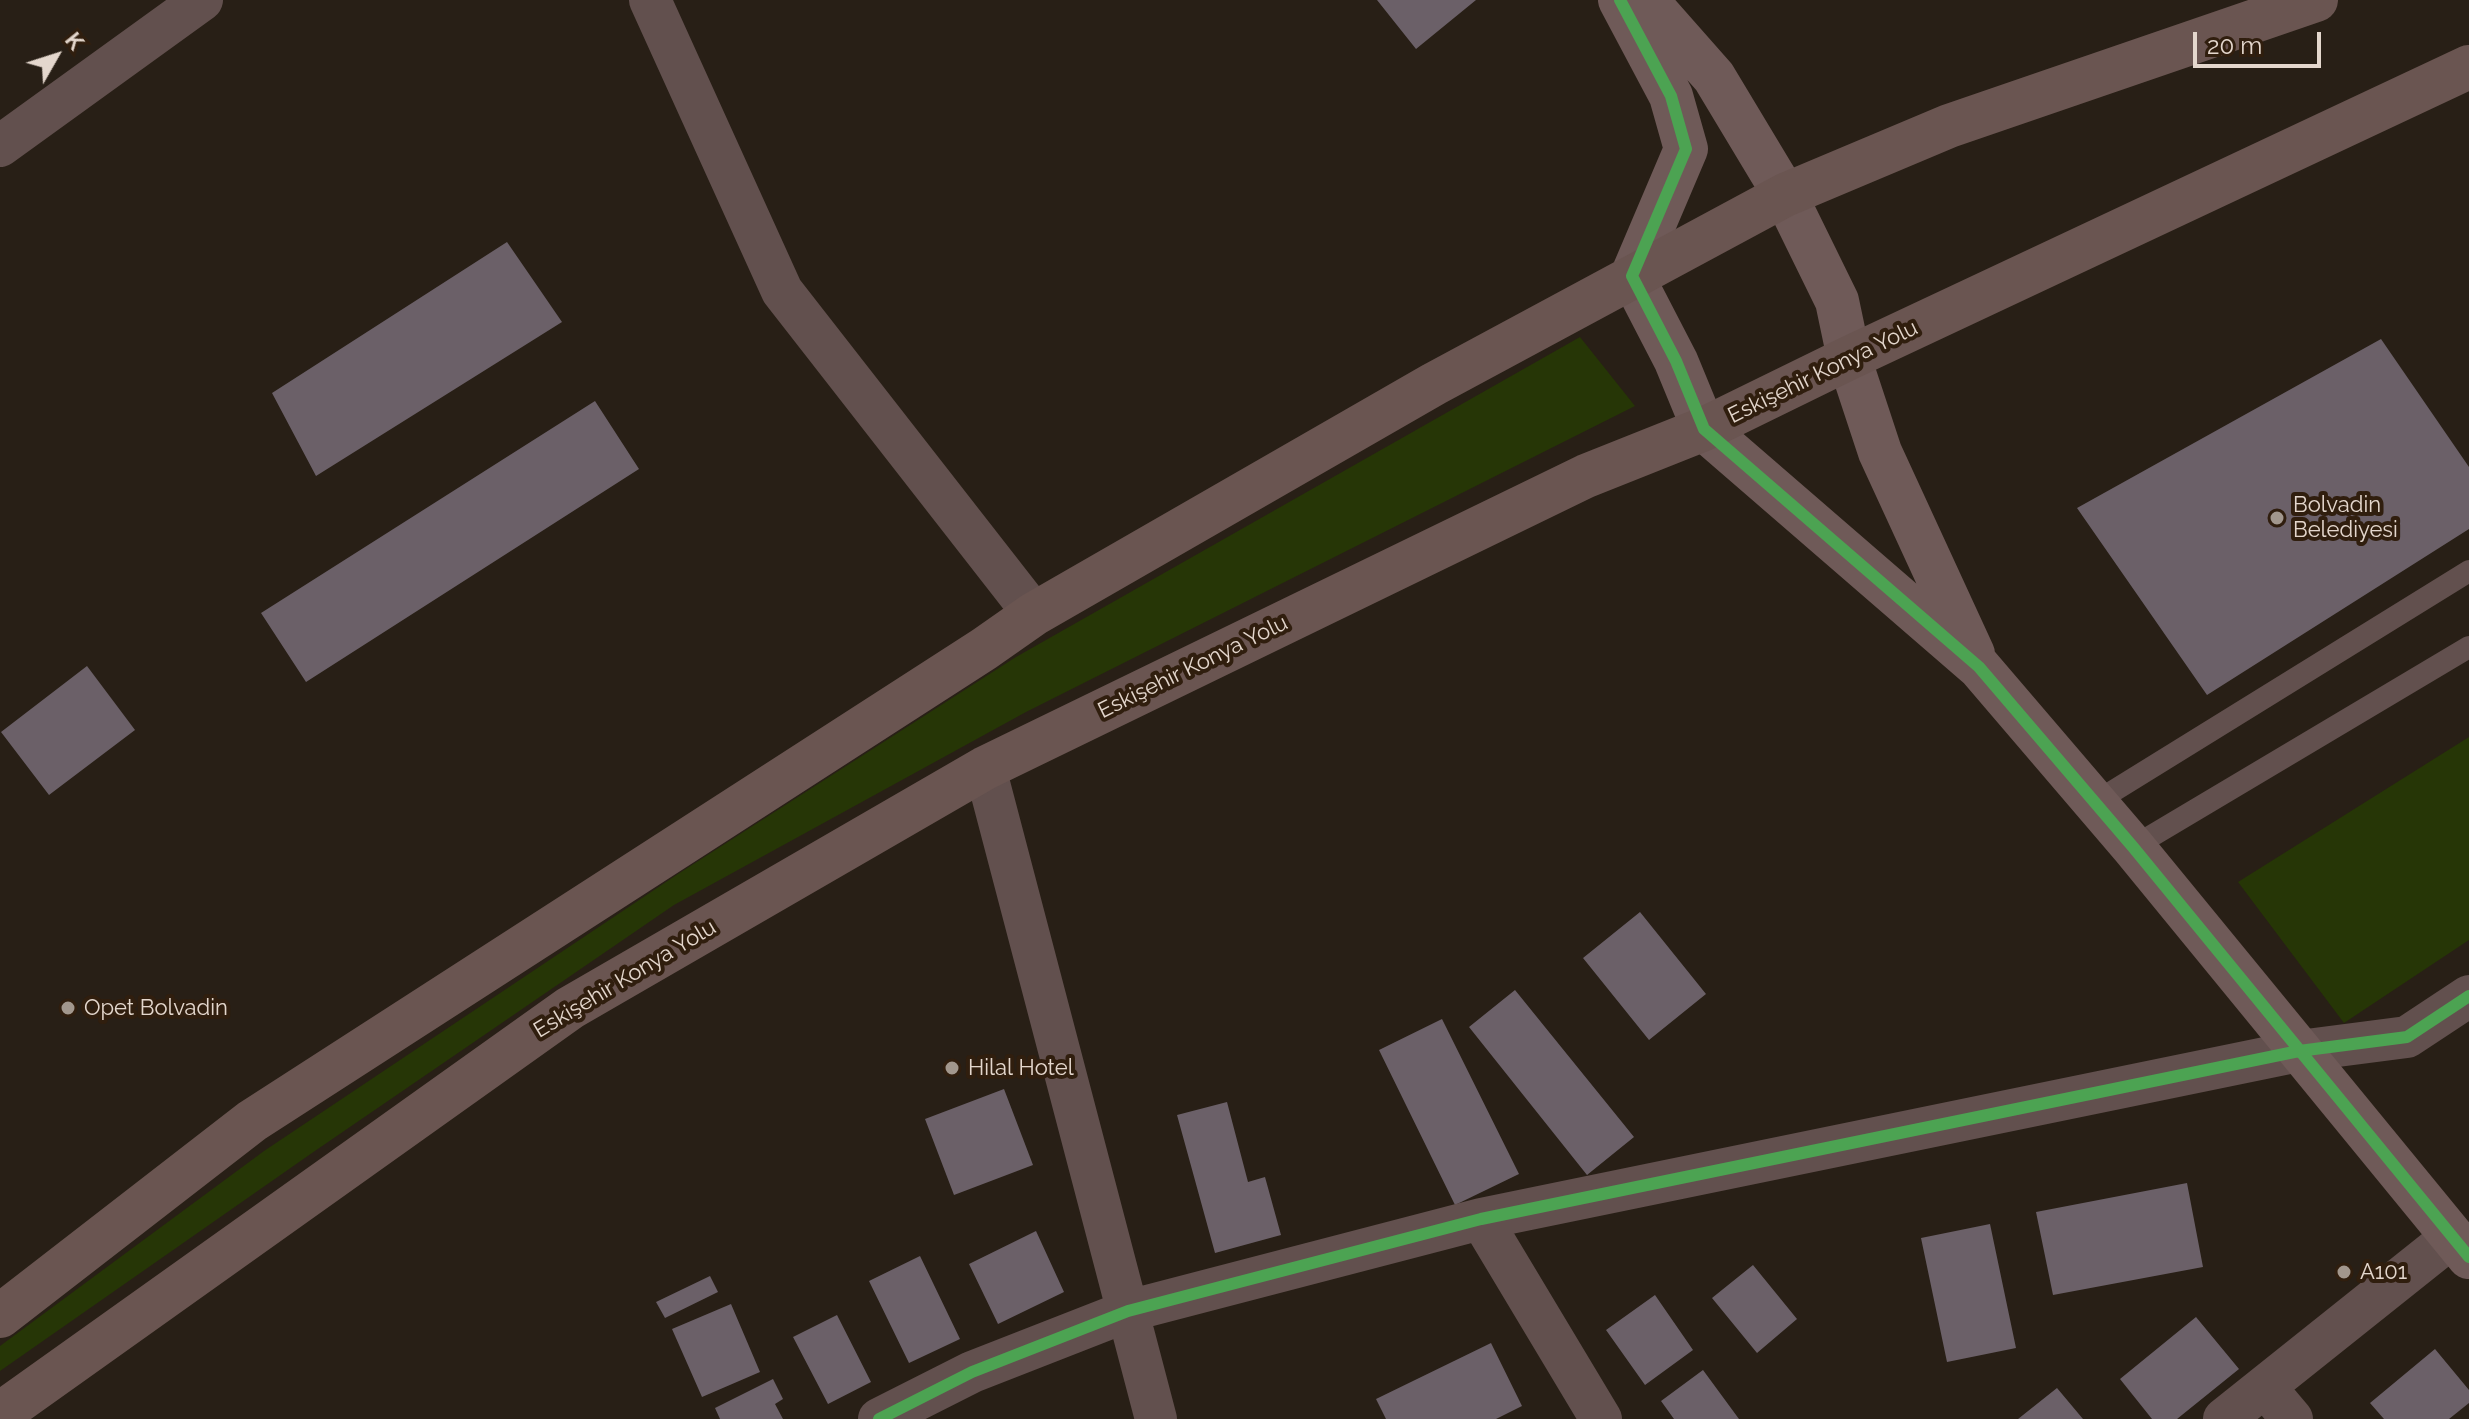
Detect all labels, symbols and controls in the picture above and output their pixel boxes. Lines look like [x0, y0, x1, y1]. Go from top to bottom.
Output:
north arrow [16, 16, 96, 96]
scale bar [2197, 16, 2325, 66]
text: K [60, 27, 89, 55]
text: 20 m [2207, 31, 2262, 60]
street label: Eskişehir Konya Yolu [1724, 315, 1922, 429]
place label: Bolvadin Belediyesi [2293, 492, 2398, 544]
marker: Bolvadin Belediyesi [2268, 509, 2286, 527]
street label: Eskişehir Konya Yolu [1094, 610, 1292, 724]
street label: Eskişehir Konya Yolu [529, 914, 721, 1044]
place label: Opet Bolvadin [84, 995, 228, 1021]
marker: Opet Bolvadin [59, 999, 77, 1017]
place label: Hilal Hotel [968, 1055, 1074, 1081]
marker: Hilal Hotel [943, 1059, 961, 1077]
place label: A101 [2360, 1259, 2407, 1285]
marker: A101 [2335, 1263, 2353, 1281]

